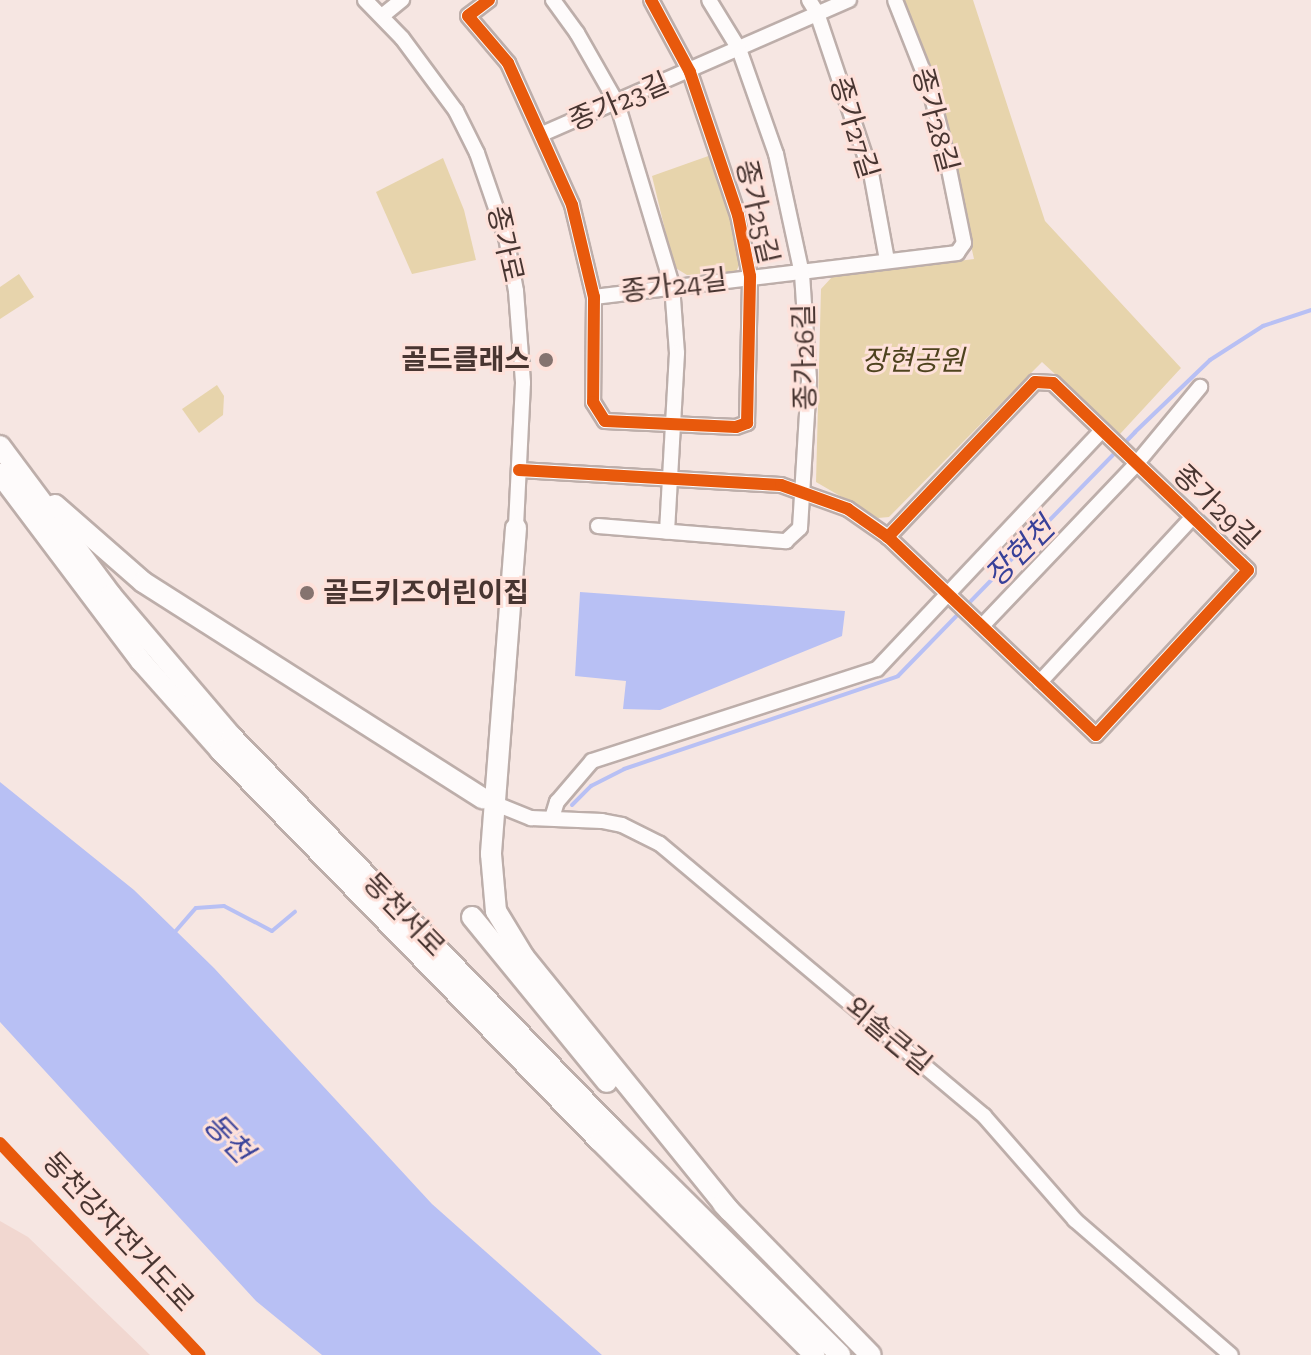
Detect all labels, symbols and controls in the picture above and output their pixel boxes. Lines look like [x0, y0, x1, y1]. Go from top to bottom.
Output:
street label: 종가28길 [905, 64, 965, 176]
street label: 종가23길 [564, 66, 674, 138]
street label: 종가27길 [823, 73, 885, 183]
street label: 종가25길 [729, 157, 785, 267]
street label: 종가로 [480, 203, 530, 285]
street label: 종가24길 [619, 263, 729, 309]
street label: 종가26길 [787, 303, 823, 411]
place label: 골드클래스 [401, 343, 530, 377]
park label: 장현공원 [861, 344, 965, 378]
marker: 골드클래스 [537, 351, 555, 369]
street label: 종가29길 [1166, 458, 1266, 556]
water label: 장현천 [978, 510, 1062, 594]
place label: 골드키즈어린이집 [323, 576, 529, 610]
marker: 골드키즈어린이집 [298, 584, 316, 602]
street label: 동천서로 [356, 866, 452, 964]
street label: 외솔큰길 [838, 990, 938, 1082]
water label: 동천 [196, 1106, 260, 1170]
street label: 동천강자전거도로 [35, 1145, 201, 1319]

